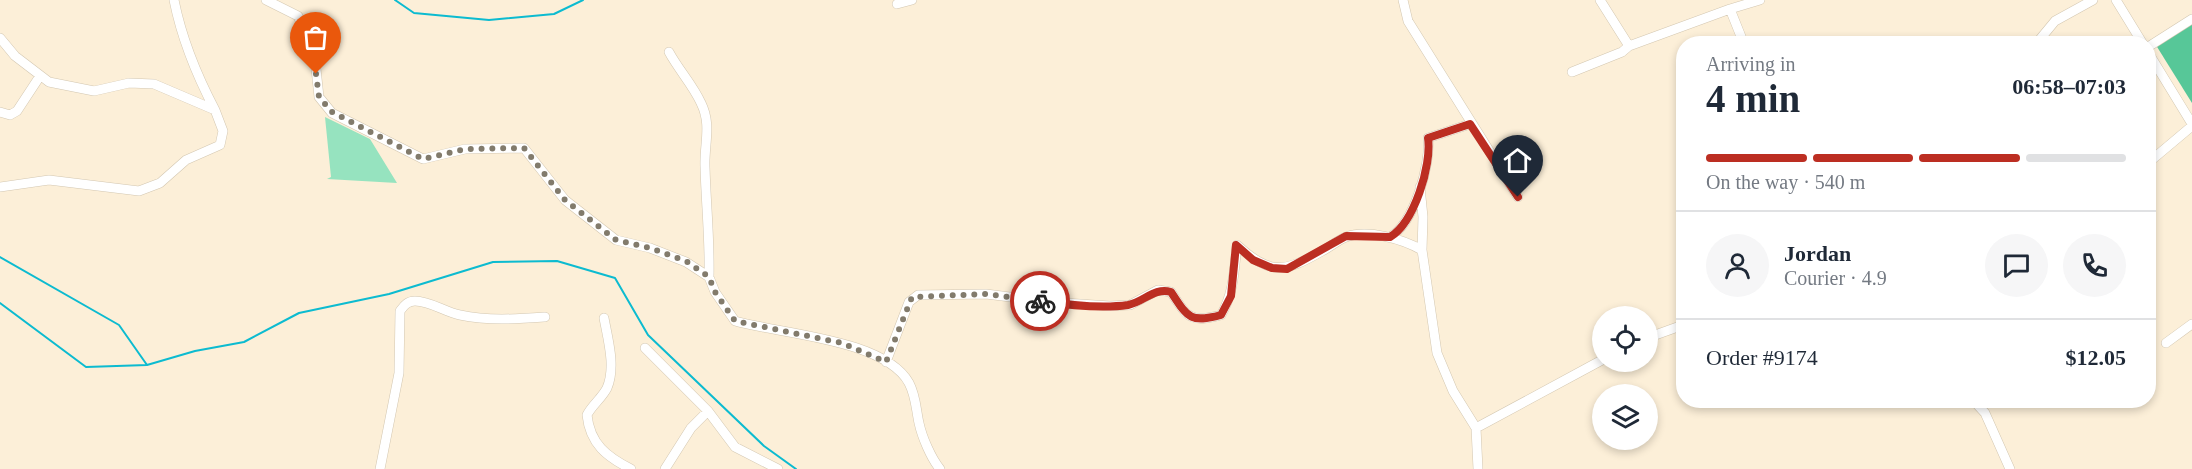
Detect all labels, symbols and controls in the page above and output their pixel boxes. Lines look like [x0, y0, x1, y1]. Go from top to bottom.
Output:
pin [290, 12, 341, 74]
icon: bag [299, 21, 332, 54]
text: Arriving in [1706, 53, 1795, 75]
text: 06:58–07:03 [2012, 74, 2126, 99]
text: 4 min [1706, 77, 1800, 120]
pin [1492, 135, 1543, 197]
icon: home [1501, 144, 1534, 177]
text: On the way · 540 m [1706, 171, 1865, 193]
button: person [1706, 234, 1769, 297]
button: chat [1985, 234, 2048, 297]
button: phone [2063, 234, 2126, 297]
text: Jordan [1784, 241, 1851, 266]
text: Courier · 4.9 [1784, 267, 1887, 289]
courier [1010, 271, 1070, 331]
icon: bike [1024, 285, 1057, 318]
map controls [1592, 306, 1658, 450]
button: locate [1592, 306, 1658, 372]
text: Order #9174 [1706, 345, 1818, 370]
text: $12.05 [2066, 345, 2126, 370]
button: layers [1592, 384, 1658, 450]

